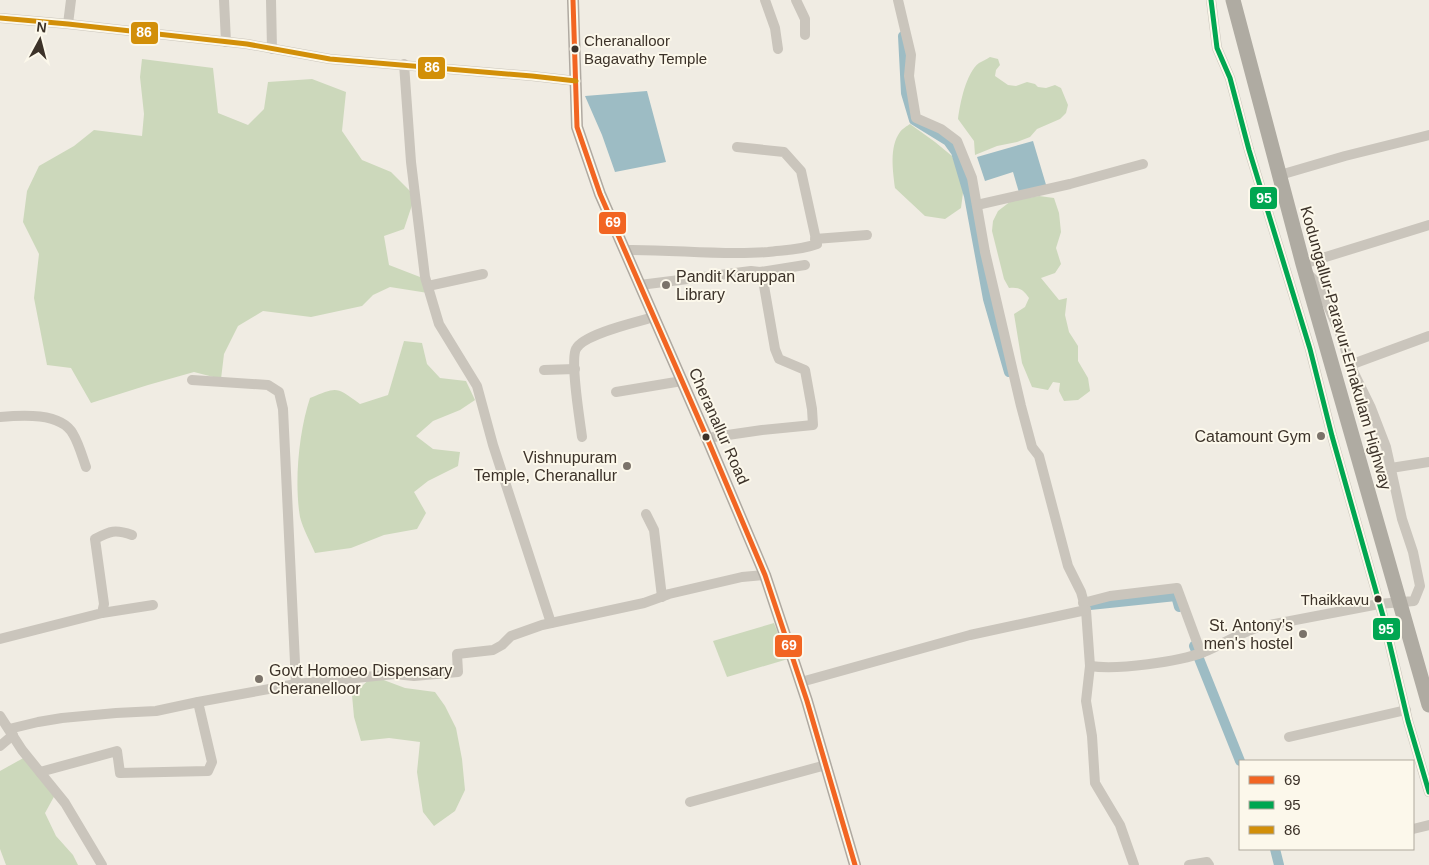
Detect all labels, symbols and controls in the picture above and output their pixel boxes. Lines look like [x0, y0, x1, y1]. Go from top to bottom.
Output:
north arrow [15, 15, 65, 65]
text: N [36, 19, 48, 36]
line badge: 86 [130, 21, 159, 45]
text: 86 [136, 24, 152, 40]
place label: Cheranalloor Bagavathy Temple [584, 32, 707, 67]
marker: Cheranalloor Bagavathy Temple [570, 44, 580, 54]
line badge: 86 [417, 56, 446, 80]
text: 86 [424, 59, 440, 75]
line badge: 95 [1249, 186, 1278, 210]
text: 95 [1256, 190, 1272, 206]
street label: Kodungallur-Paravur-Ernakulam Highway [1297, 204, 1395, 492]
line badge: 69 [598, 211, 627, 235]
text: 69 [605, 214, 621, 230]
place label: Pandit Karuppan Library [676, 268, 795, 303]
marker: Pandit Karuppan Library [660, 279, 672, 291]
street label: Cheranallur Road [686, 365, 752, 487]
place label: Catamount Gym [1195, 428, 1311, 445]
marker: Catamount Gym [1315, 430, 1327, 442]
unlabelled marker [701, 432, 711, 442]
place label: Vishnupuram Temple, Cheranallur [474, 449, 618, 484]
marker: Vishnupuram Temple, Cheranallur [621, 460, 633, 472]
place label: Thaikkavu [1301, 591, 1369, 608]
marker: Thaikkavu [1373, 594, 1383, 604]
place label: St. Antony's men's hostel [1204, 617, 1293, 652]
line badge: 95 [1372, 617, 1401, 641]
text: 95 [1378, 621, 1394, 637]
marker: St. Antony's men's hostel [1297, 628, 1309, 640]
line badge: 69 [774, 634, 803, 658]
text: 69 [781, 637, 797, 653]
place label: Govt Homoeo Dispensary Cheranelloor [269, 662, 452, 697]
marker: Govt Homoeo Dispensary Cheranelloor [253, 673, 265, 685]
legend [1239, 760, 1414, 850]
text: 69 [1284, 771, 1301, 788]
text: 95 [1284, 796, 1301, 813]
text: 86 [1284, 821, 1301, 838]

